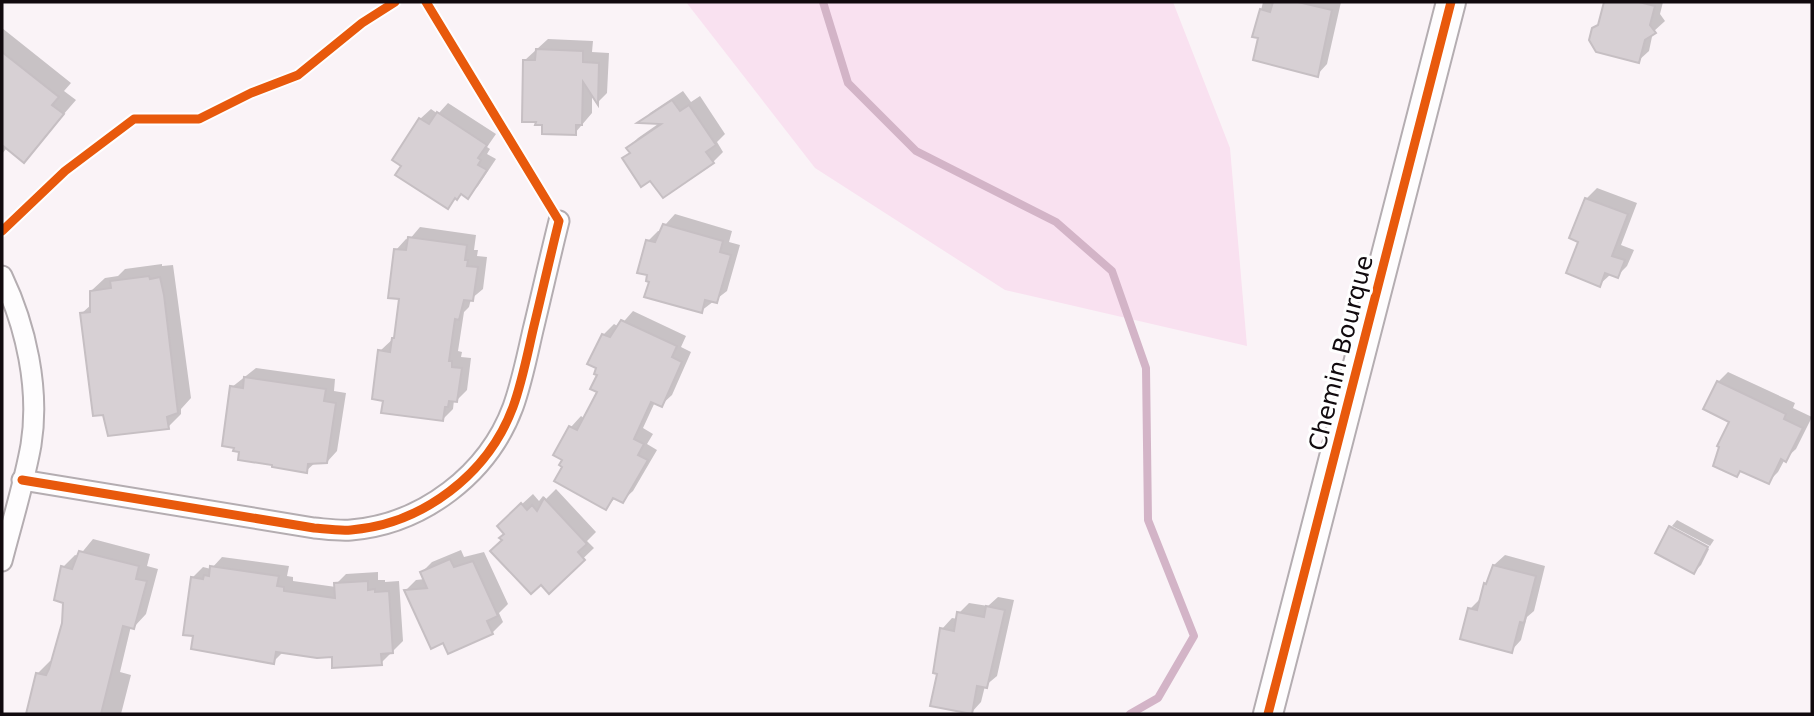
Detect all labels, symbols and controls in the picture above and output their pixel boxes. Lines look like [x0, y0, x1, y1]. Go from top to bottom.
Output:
street label: Chemin Bourque [1303, 252, 1379, 454]

